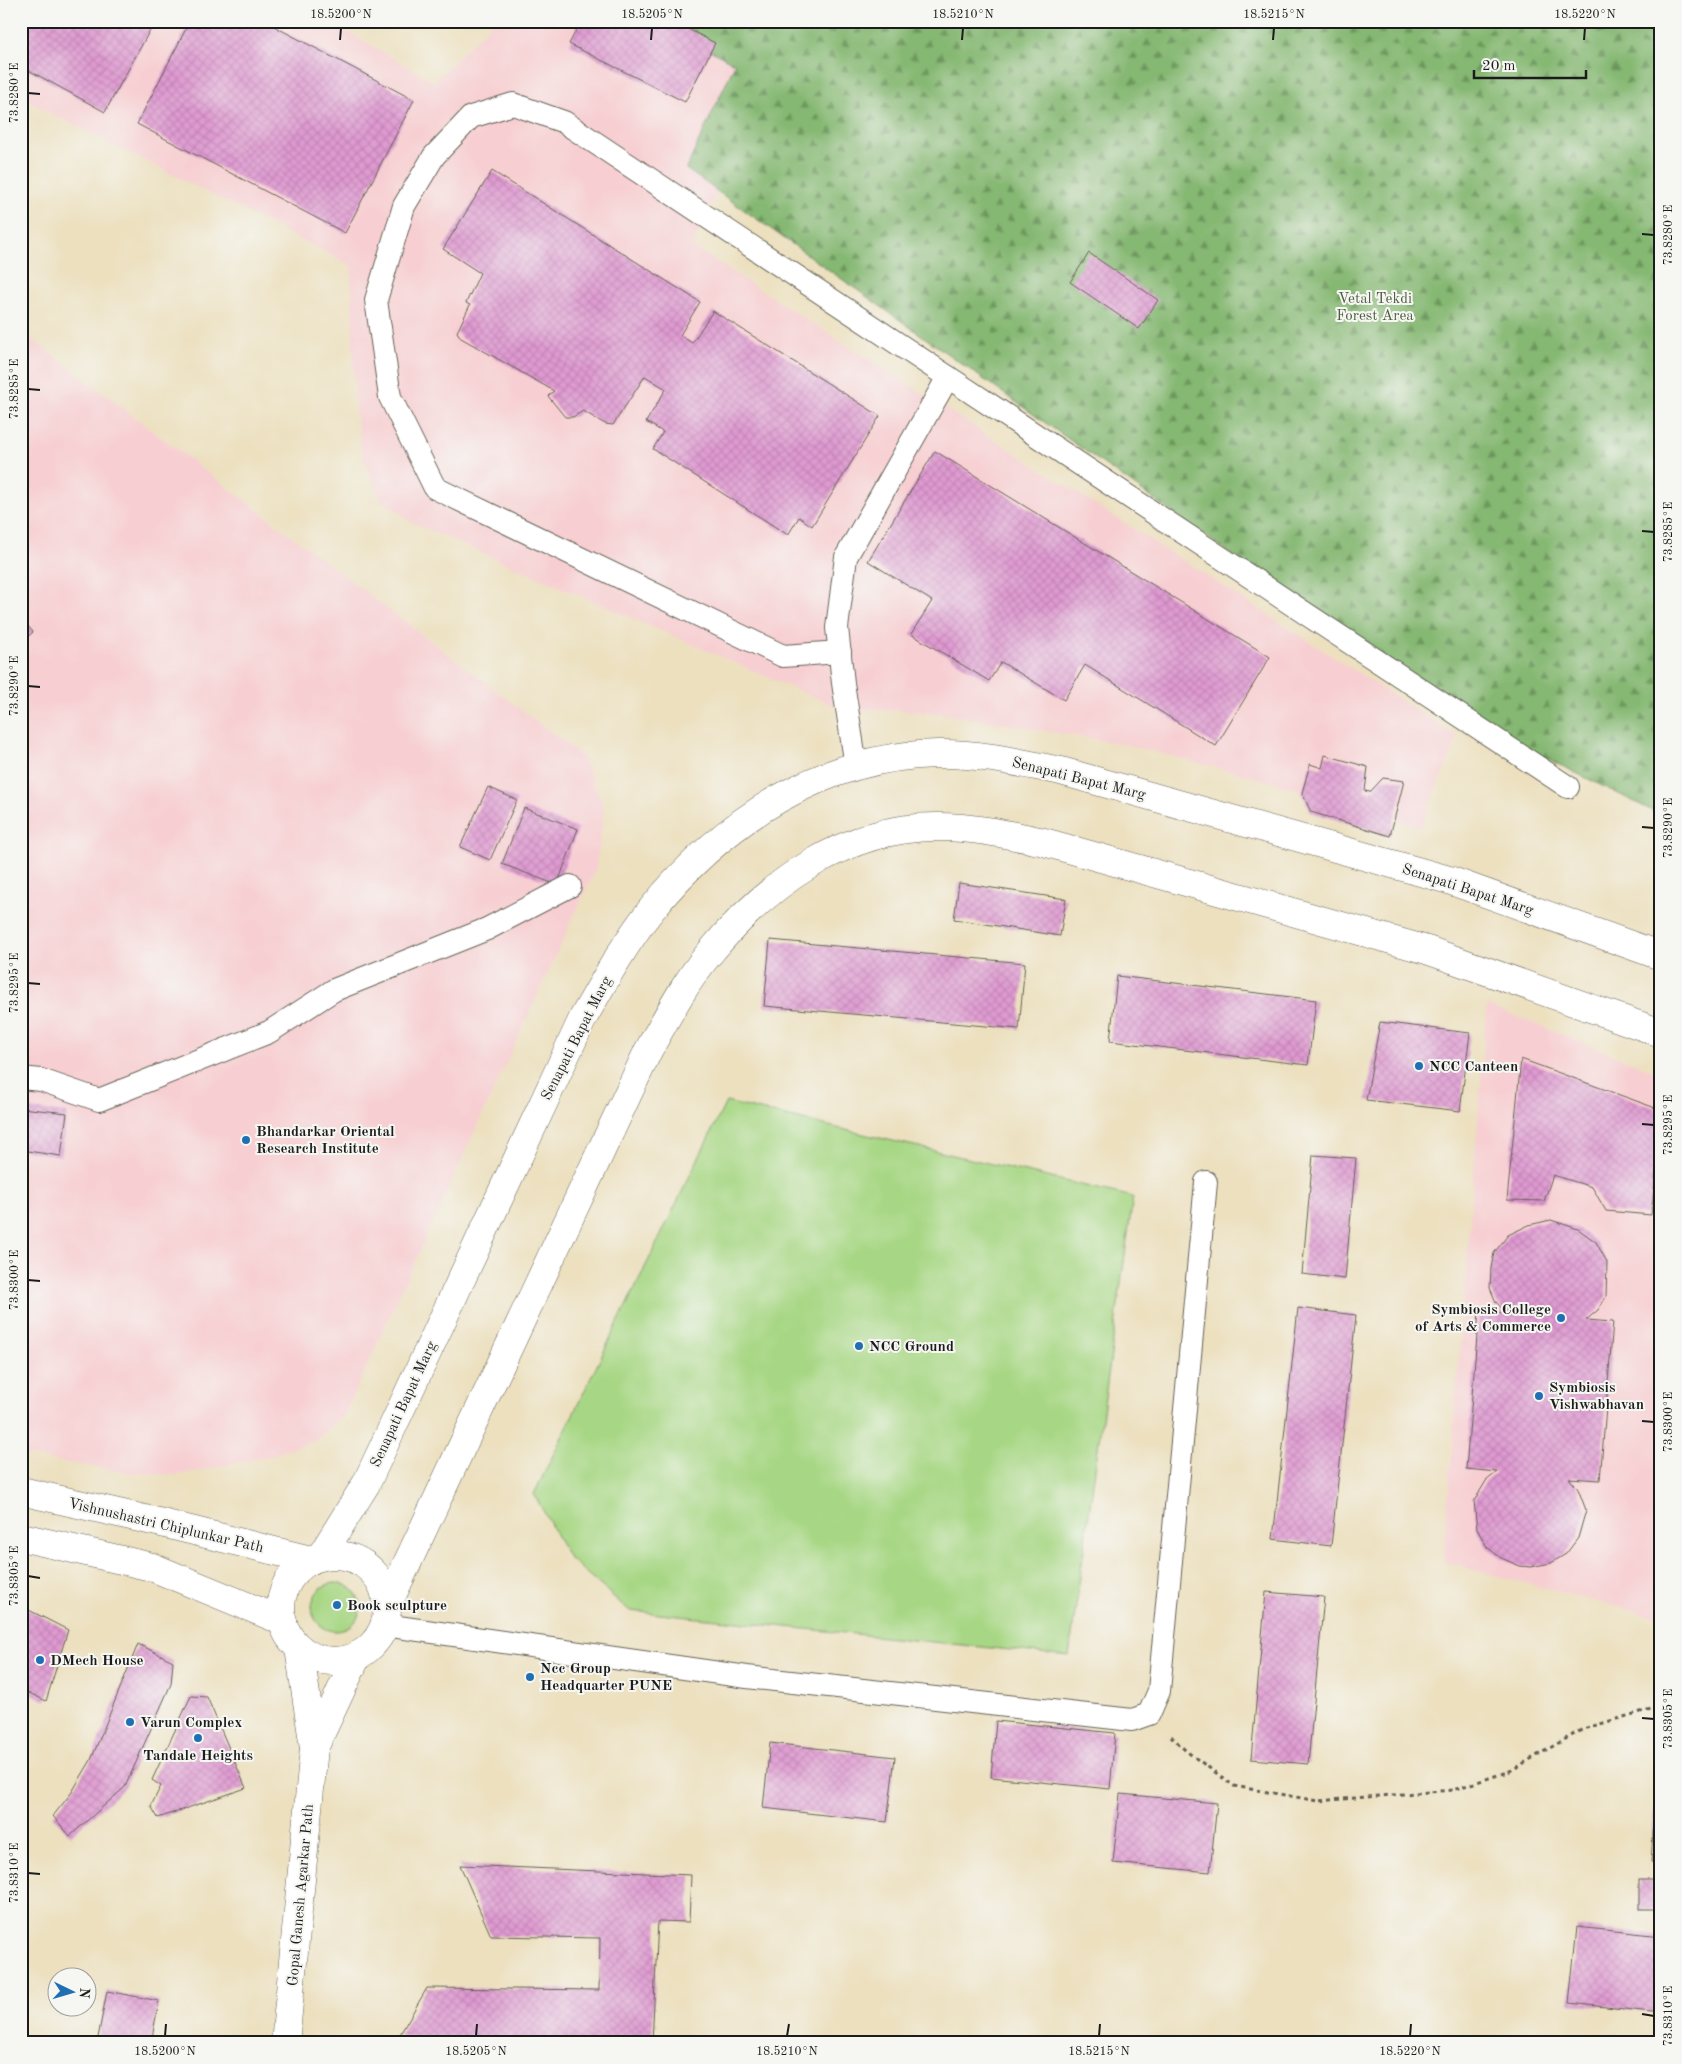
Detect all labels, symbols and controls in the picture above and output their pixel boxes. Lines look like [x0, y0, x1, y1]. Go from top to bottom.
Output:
text: 18.5200°N [310, 8, 372, 21]
text: 18.5205°N [621, 8, 683, 21]
text: 18.5210°N [932, 8, 994, 21]
text: 18.5215°N [1243, 8, 1305, 21]
text: 18.5220°N [1554, 8, 1616, 21]
scale bar [1474, 48, 1587, 80]
text: 20 m [1482, 59, 1516, 74]
text: 73.8280°E [9, 63, 21, 123]
text: 73.8280°E [1663, 205, 1675, 265]
park label: Vetal Tekdi Forest Area [1336, 292, 1414, 324]
text: 73.8285°E [8, 359, 21, 419]
text: 73.8285°E [1662, 502, 1675, 562]
text: 73.8290°E [9, 656, 21, 716]
street label: Senapati Bapat Marg [1010, 756, 1147, 803]
text: 73.8290°E [1663, 798, 1675, 858]
street label: Senapati Bapat Marg [1400, 862, 1535, 919]
text: 73.8295°E [8, 953, 21, 1013]
street label: Senapati Bapat Marg [540, 974, 615, 1103]
marker: NCC Canteen [1413, 1060, 1425, 1072]
place label: NCC Canteen [1429, 1060, 1518, 1075]
text: 73.8295°E [1662, 1095, 1675, 1155]
place label: Bhandarkar Oriental Research Institute [256, 1125, 395, 1157]
marker: Bhandarkar Oriental Research Institute [240, 1134, 252, 1146]
text: 73.8300°E [9, 1250, 21, 1310]
place label: Symbiosis College of Arts & Commerce [1415, 1303, 1551, 1335]
marker: Symbiosis College of Arts & Commerce [1555, 1312, 1567, 1324]
street label: Senapati Bapat Marg [369, 1339, 440, 1470]
marker: NCC Ground [853, 1340, 865, 1352]
place label: NCC Ground [869, 1340, 954, 1355]
place label: Symbiosis Vishwabhavan [1549, 1381, 1644, 1413]
marker: Symbiosis Vishwabhavan [1533, 1390, 1545, 1402]
text: 73.8300°E [1663, 1392, 1675, 1452]
street label: Vishnushastri Chiplunkar Path [66, 1497, 265, 1556]
text: 73.8305°E [8, 1546, 21, 1606]
marker: Book sculpture [331, 1599, 343, 1611]
place label: Book sculpture [347, 1599, 447, 1614]
marker: DMech House [34, 1654, 46, 1666]
place label: DMech House [50, 1654, 144, 1669]
place label: Ncc Group Headquarter PUNE [540, 1662, 672, 1694]
marker: Ncc Group Headquarter PUNE [524, 1671, 536, 1683]
text: 73.8305°E [1662, 1689, 1675, 1749]
marker: Varun Complex [124, 1716, 136, 1728]
place label: Varun Complex [140, 1716, 242, 1731]
marker: Tandale Heights [192, 1732, 204, 1744]
place label: Tandale Heights [143, 1749, 253, 1764]
street label: Gopal Ganesh Agarkar Path [286, 1803, 317, 1987]
text: 73.8310°E [9, 1843, 21, 1903]
north arrow [48, 1966, 98, 2016]
text: 73.8310°E [1663, 1986, 1675, 2046]
text: N [76, 1987, 91, 1999]
text: 18.5200°N [134, 2045, 196, 2058]
text: 18.5205°N [445, 2045, 507, 2058]
text: 18.5210°N [756, 2045, 818, 2058]
text: 18.5215°N [1068, 2045, 1130, 2058]
text: 18.5220°N [1379, 2045, 1441, 2058]

